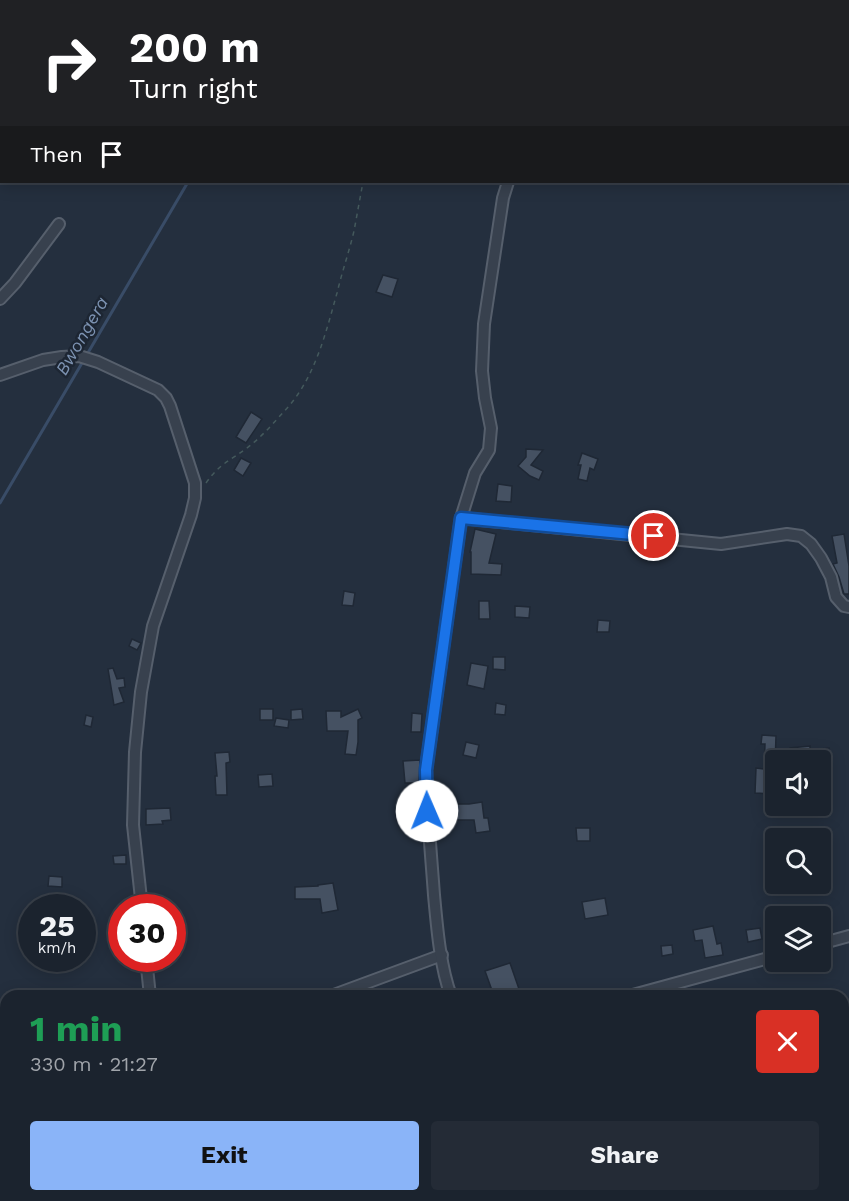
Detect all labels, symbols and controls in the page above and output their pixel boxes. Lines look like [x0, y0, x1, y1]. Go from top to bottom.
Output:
text: 200 m [129, 23, 260, 72]
icon: right [30, 24, 108, 102]
text: Turn right [129, 73, 258, 105]
icon: arrive [95, 138, 128, 171]
text: Then [30, 142, 83, 167]
water label: Bwongera [51, 293, 112, 379]
pin [628, 510, 679, 561]
icon: arrive [637, 519, 670, 552]
map controls [765, 750, 831, 972]
button: sound [765, 750, 831, 816]
position arrow [395, 779, 459, 843]
button: search [765, 828, 831, 894]
speed limit sign: 30 [108, 894, 186, 972]
button: layers [765, 906, 831, 972]
text: 25 [39, 908, 75, 943]
text: km/h [38, 939, 76, 957]
text: 1 min [30, 1008, 122, 1050]
button: close [756, 1010, 819, 1073]
text: 330 m · 21:27 [30, 1052, 158, 1076]
button: Exit [30, 1121, 419, 1190]
button: Share [431, 1121, 819, 1190]

